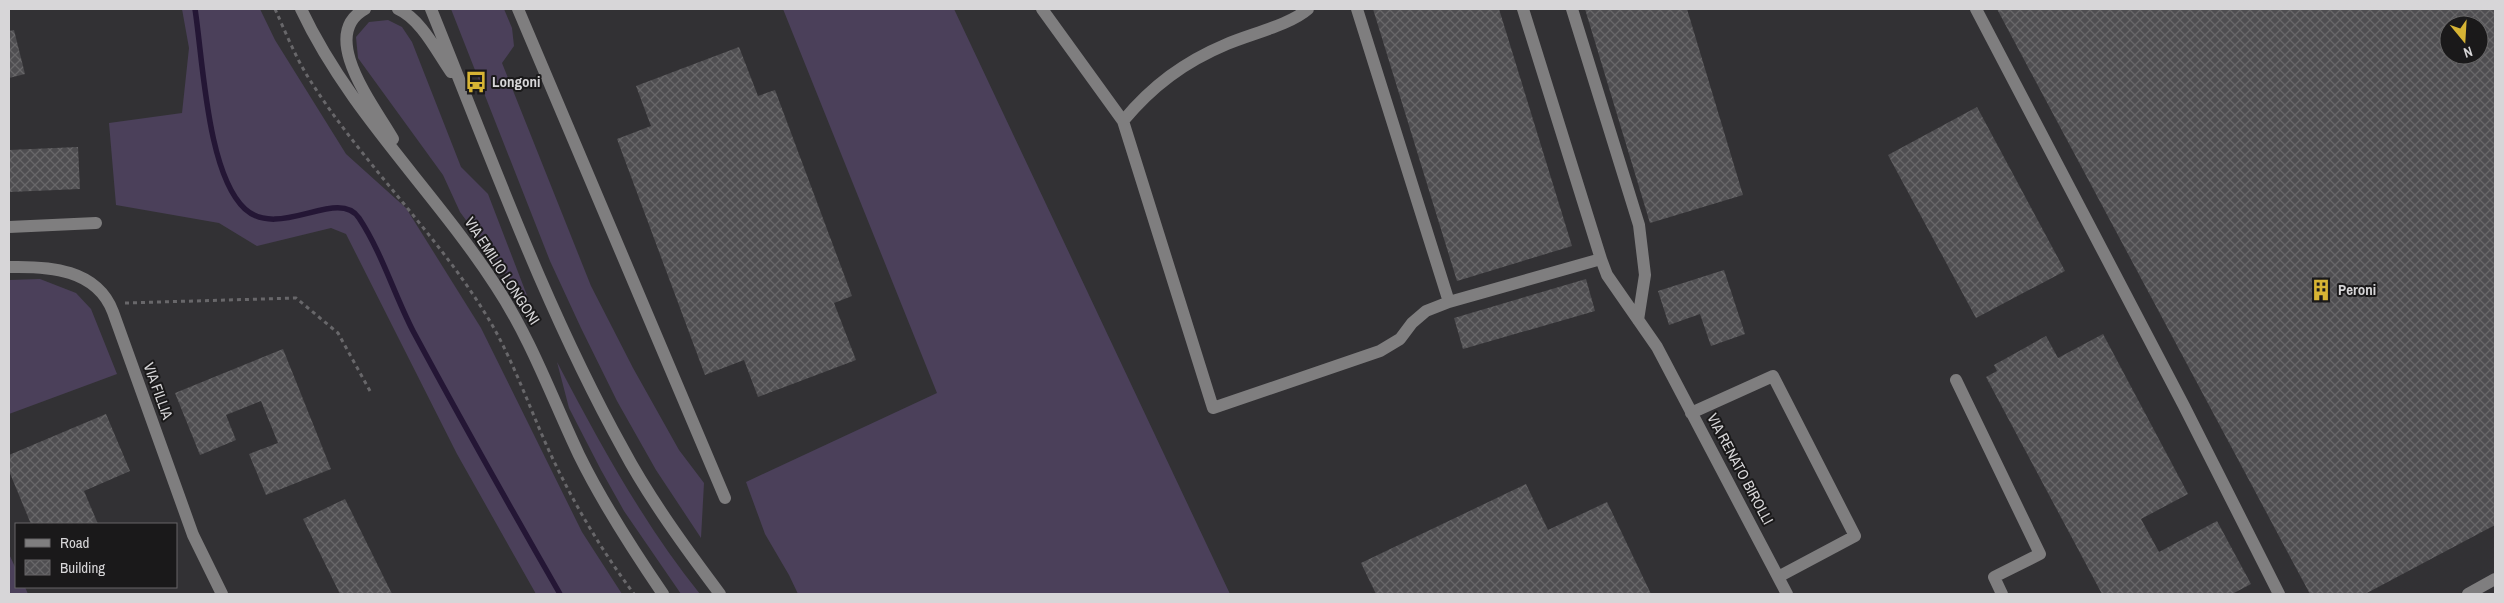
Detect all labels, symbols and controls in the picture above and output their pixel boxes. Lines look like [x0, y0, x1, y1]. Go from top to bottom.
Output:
north arrow [2439, 15, 2489, 65]
text: N [2461, 43, 2475, 62]
bus stop icon: Longoni [463, 69, 489, 95]
place label: Longoni [492, 71, 541, 92]
street label: VIA EMILIO LONGONI [460, 213, 545, 329]
building icon: Peroni [2308, 277, 2334, 303]
place label: Peroni [2338, 279, 2376, 300]
street label: VIA FILLIA [139, 360, 179, 423]
street label: VIA RENATO BIROLLI [1702, 409, 1779, 528]
legend [15, 523, 178, 588]
text: Road [60, 532, 89, 553]
text: Building [60, 557, 105, 578]

